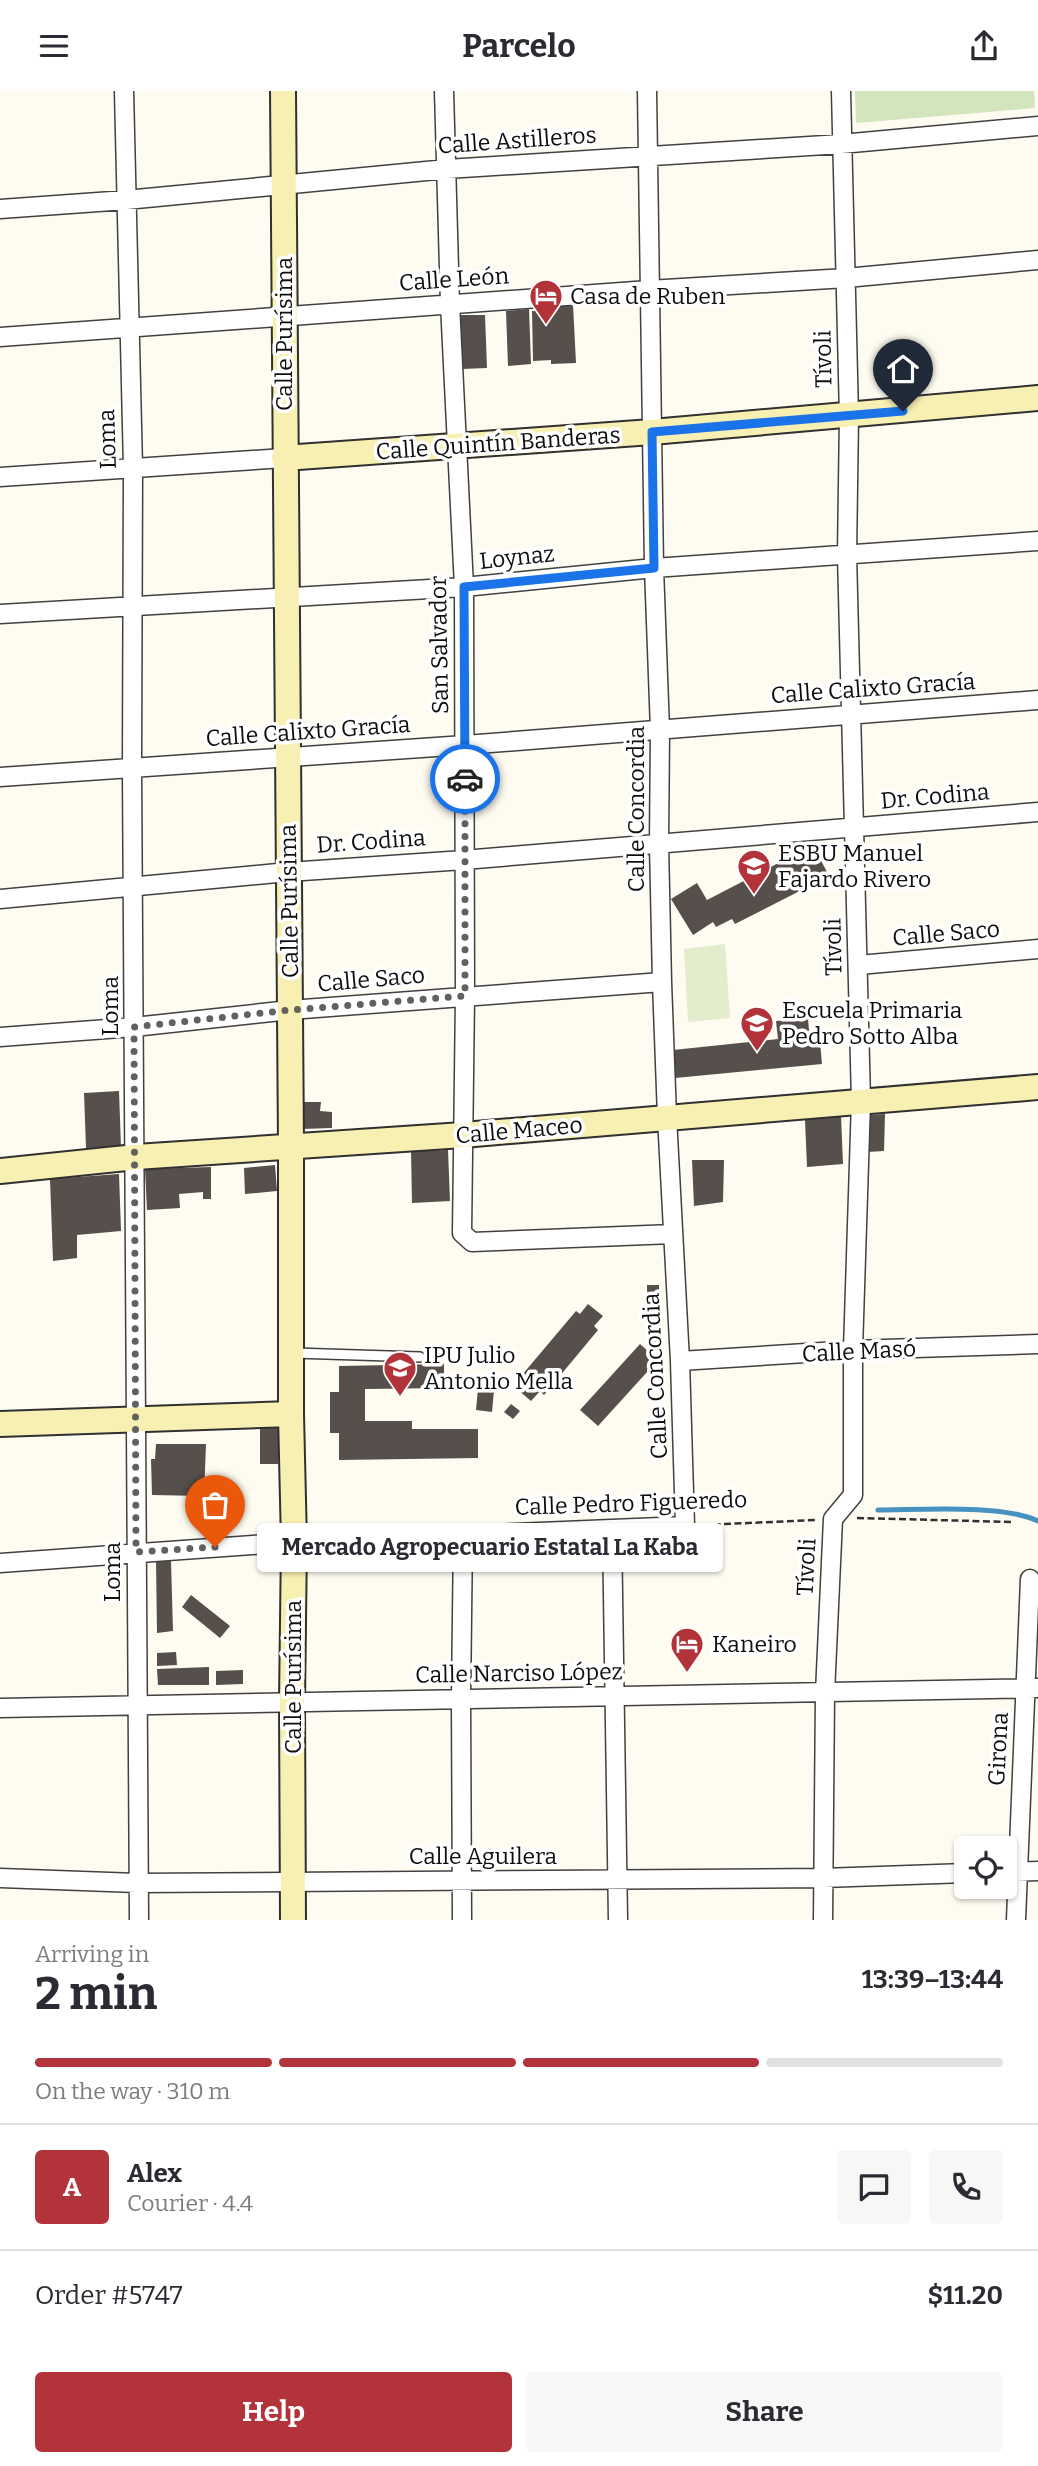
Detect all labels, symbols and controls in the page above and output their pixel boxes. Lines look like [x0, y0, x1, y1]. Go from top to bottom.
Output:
icon: menu [35, 27, 73, 65]
text: Parcelo [462, 27, 576, 65]
icon: share [965, 27, 1003, 65]
street label: Calle Astilleros [437, 120, 597, 160]
street label: Calle Purísima [270, 257, 298, 411]
street label: Calle León [398, 261, 510, 297]
hotel icon: Casa de Ruben [527, 277, 565, 326]
place label: Casa de Ruben [570, 282, 726, 310]
street label: Tívoli [808, 330, 838, 388]
pin [873, 339, 933, 411]
icon: home [884, 350, 922, 388]
street label: Loma [92, 408, 122, 470]
street label: Calle Quintín Banderas [375, 420, 621, 466]
street label: Loynaz [478, 539, 556, 575]
street label: San Salvador [424, 576, 454, 714]
street label: Calle Calixto Gracía [770, 667, 977, 709]
street label: Calle Calixto Gracía [205, 710, 412, 752]
street label: Calle Concordia [622, 725, 650, 892]
courier [430, 744, 500, 814]
icon: car [446, 760, 484, 798]
street label: Dr. Codina [879, 777, 991, 815]
street label: Calle Purísima [274, 823, 304, 978]
street label: Dr. Codina [316, 823, 427, 859]
place label: ESBU Manuel Fajardo Rivero [778, 839, 931, 893]
school or university icon: ESBU Manuel Fajardo Rivero [735, 847, 773, 896]
street label: Calle Saco [891, 914, 1001, 952]
street label: Tívoli [818, 918, 848, 976]
street label: Calle Saco [316, 960, 426, 998]
street label: Loma [96, 976, 124, 1036]
place label: Escuela Primaria Pedro Sotto Alba [782, 996, 963, 1050]
school or university icon: Escuela Primaria Pedro Sotto Alba [738, 1004, 776, 1053]
street label: Calle Maceo [454, 1111, 584, 1149]
street label: Calle Concordia [637, 1292, 673, 1460]
street label: Calle Masó [801, 1334, 917, 1368]
place label: IPU Julio Antonio Mella [424, 1341, 574, 1395]
school or university icon: IPU Julio Antonio Mella [381, 1349, 419, 1398]
pin [185, 1475, 245, 1547]
street label: Calle Pedro Figueredo [514, 1485, 748, 1521]
icon: bag [196, 1486, 234, 1524]
callout: Mercado Agropecuario Estatal La Kaba [257, 1523, 722, 1571]
text: Mercado Agropecuario Estatal La Kaba [281, 1533, 699, 1561]
street label: Tívoli [791, 1537, 821, 1597]
street label: Loma [98, 1542, 126, 1602]
street label: Calle Purísima [279, 1600, 307, 1754]
hotel icon: Kaneiro [668, 1625, 706, 1674]
place label: Kaneiro [712, 1630, 797, 1658]
street label: Calle Narciso López [415, 1657, 623, 1689]
street label: Girona [982, 1711, 1014, 1787]
map controls [954, 1836, 1017, 1899]
button: locate [954, 1836, 1017, 1899]
street label: Calle Aguilera [409, 1842, 558, 1870]
text: Arriving in [35, 1940, 149, 1968]
text: 13:39–13:44 [862, 1964, 1003, 1995]
text: 2 min [35, 1966, 157, 2021]
text: On the way · 310 m [35, 2077, 230, 2105]
button: chat [837, 2150, 911, 2224]
button: phone [929, 2150, 1003, 2224]
text: Alex [127, 2158, 182, 2189]
text: A [63, 2172, 81, 2203]
text: Courier · 4.4 [127, 2189, 253, 2217]
text: Order #5747 [35, 2280, 183, 2311]
text: $11.20 [927, 2280, 1003, 2311]
button: Help [35, 2372, 512, 2452]
button: Share [526, 2372, 1003, 2452]

